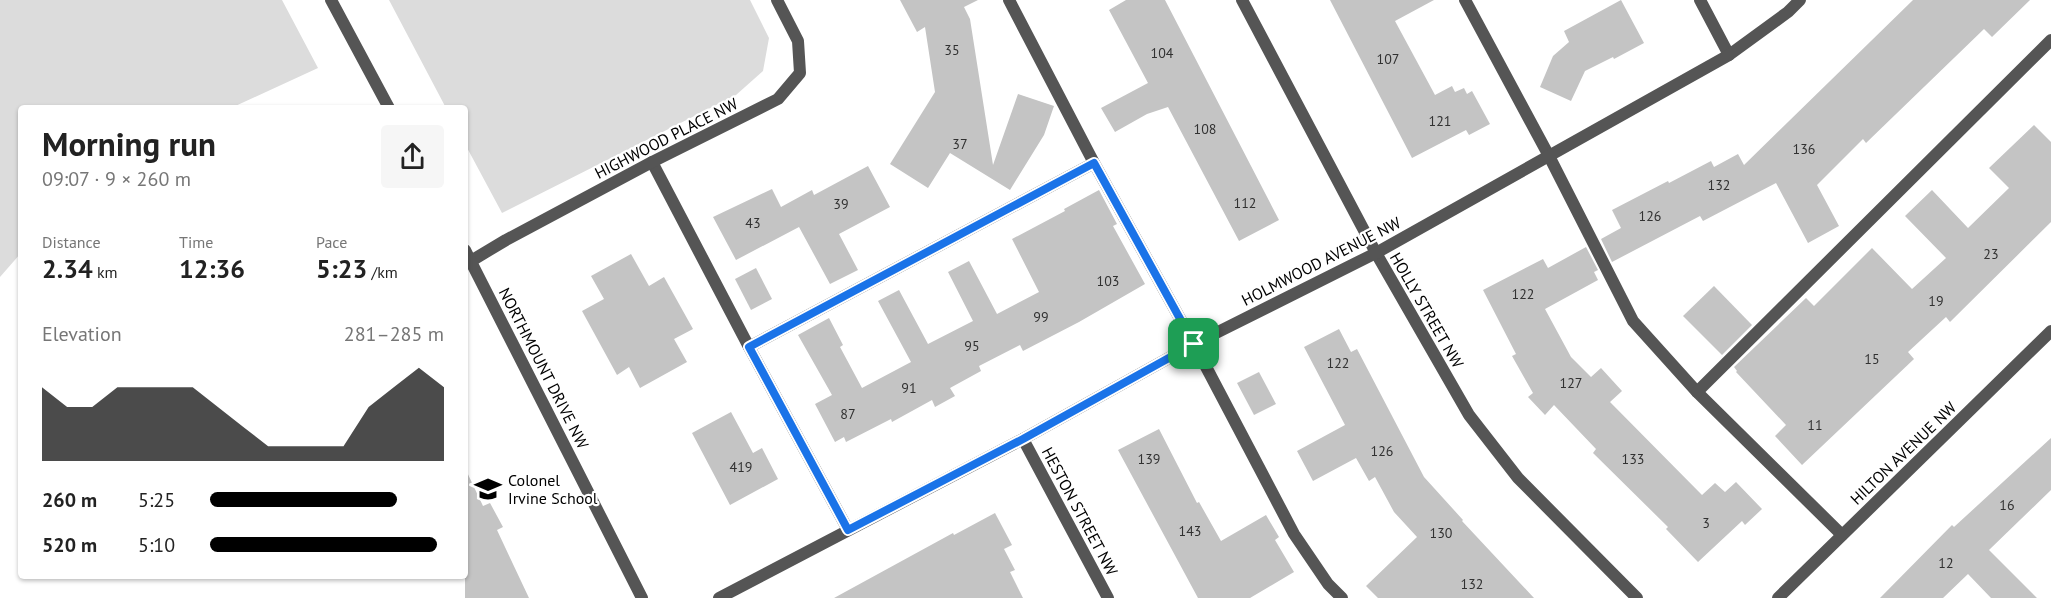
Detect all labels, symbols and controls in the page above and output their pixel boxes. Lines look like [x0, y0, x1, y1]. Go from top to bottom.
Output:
house number: 35 [944, 41, 960, 59]
house number: 104 [1151, 44, 1174, 62]
house number: 107 [1377, 50, 1399, 68]
street label: HIGHWOOD PLACE NW [591, 93, 741, 183]
house number: 121 [1429, 112, 1451, 130]
house number: 108 [1194, 120, 1216, 138]
text: Morning run [42, 122, 216, 165]
button: share [381, 125, 444, 188]
house number: 37 [952, 135, 968, 153]
house number: 136 [1793, 140, 1815, 158]
text: 09:07 · 9 × 260 m [42, 166, 191, 192]
house number: 132 [1708, 176, 1730, 194]
house number: 112 [1234, 194, 1256, 212]
house number: 39 [833, 195, 849, 213]
house number: 126 [1639, 207, 1661, 225]
street label: HOLMWOOD AVENUE NW [1238, 212, 1405, 310]
house number: 43 [745, 214, 761, 232]
text: Distance [42, 232, 101, 252]
text: Time [179, 232, 213, 252]
text: Pace [316, 232, 347, 252]
house number: 23 [1983, 245, 1999, 263]
street label: HOLLY STREET NW [1386, 249, 1469, 372]
text: 2.34 [42, 252, 93, 285]
text: 12:36 [179, 252, 245, 285]
text: 5:23 [316, 252, 367, 285]
text: km [93, 262, 118, 282]
text: /km [367, 262, 398, 282]
house number: 103 [1097, 272, 1119, 290]
street label: NORTHMOUNT DRIVE NW [495, 284, 594, 452]
house number: 122 [1512, 285, 1534, 303]
house number: 19 [1928, 292, 1944, 310]
house number: 99 [1033, 308, 1049, 326]
pin [1168, 318, 1219, 369]
text: Elevation [42, 321, 122, 347]
text: 281–285 m [344, 321, 444, 347]
icon: arrive [1177, 327, 1210, 360]
house number: 95 [964, 337, 980, 355]
house number: 15 [1864, 350, 1880, 368]
house number: 122 [1327, 354, 1349, 372]
house number: 127 [1560, 374, 1582, 392]
house number: 91 [901, 379, 917, 397]
street label: HILTON AVENUE NW [1846, 397, 1961, 509]
house number: 87 [840, 405, 856, 423]
house number: 11 [1807, 416, 1823, 434]
house number: 126 [1371, 442, 1393, 460]
street label: HESTON STREET NW [1038, 443, 1123, 579]
house number: 139 [1138, 450, 1160, 468]
house number: 133 [1622, 450, 1644, 468]
house number: 419 [730, 458, 752, 476]
place label: Colonel Irvine School [508, 470, 598, 508]
school or university icon: Colonel Irvine School [473, 474, 503, 504]
text: 260 m [42, 487, 97, 513]
text: 5:25 [138, 487, 175, 513]
house number: 16 [1999, 496, 2015, 514]
house number: 3 [1702, 514, 1710, 532]
house number: 143 [1179, 522, 1201, 540]
house number: 130 [1430, 524, 1453, 542]
text: 520 m [42, 532, 97, 558]
text: 5:10 [138, 532, 175, 558]
house number: 12 [1938, 554, 1954, 572]
house number: 132 [1461, 575, 1483, 593]

